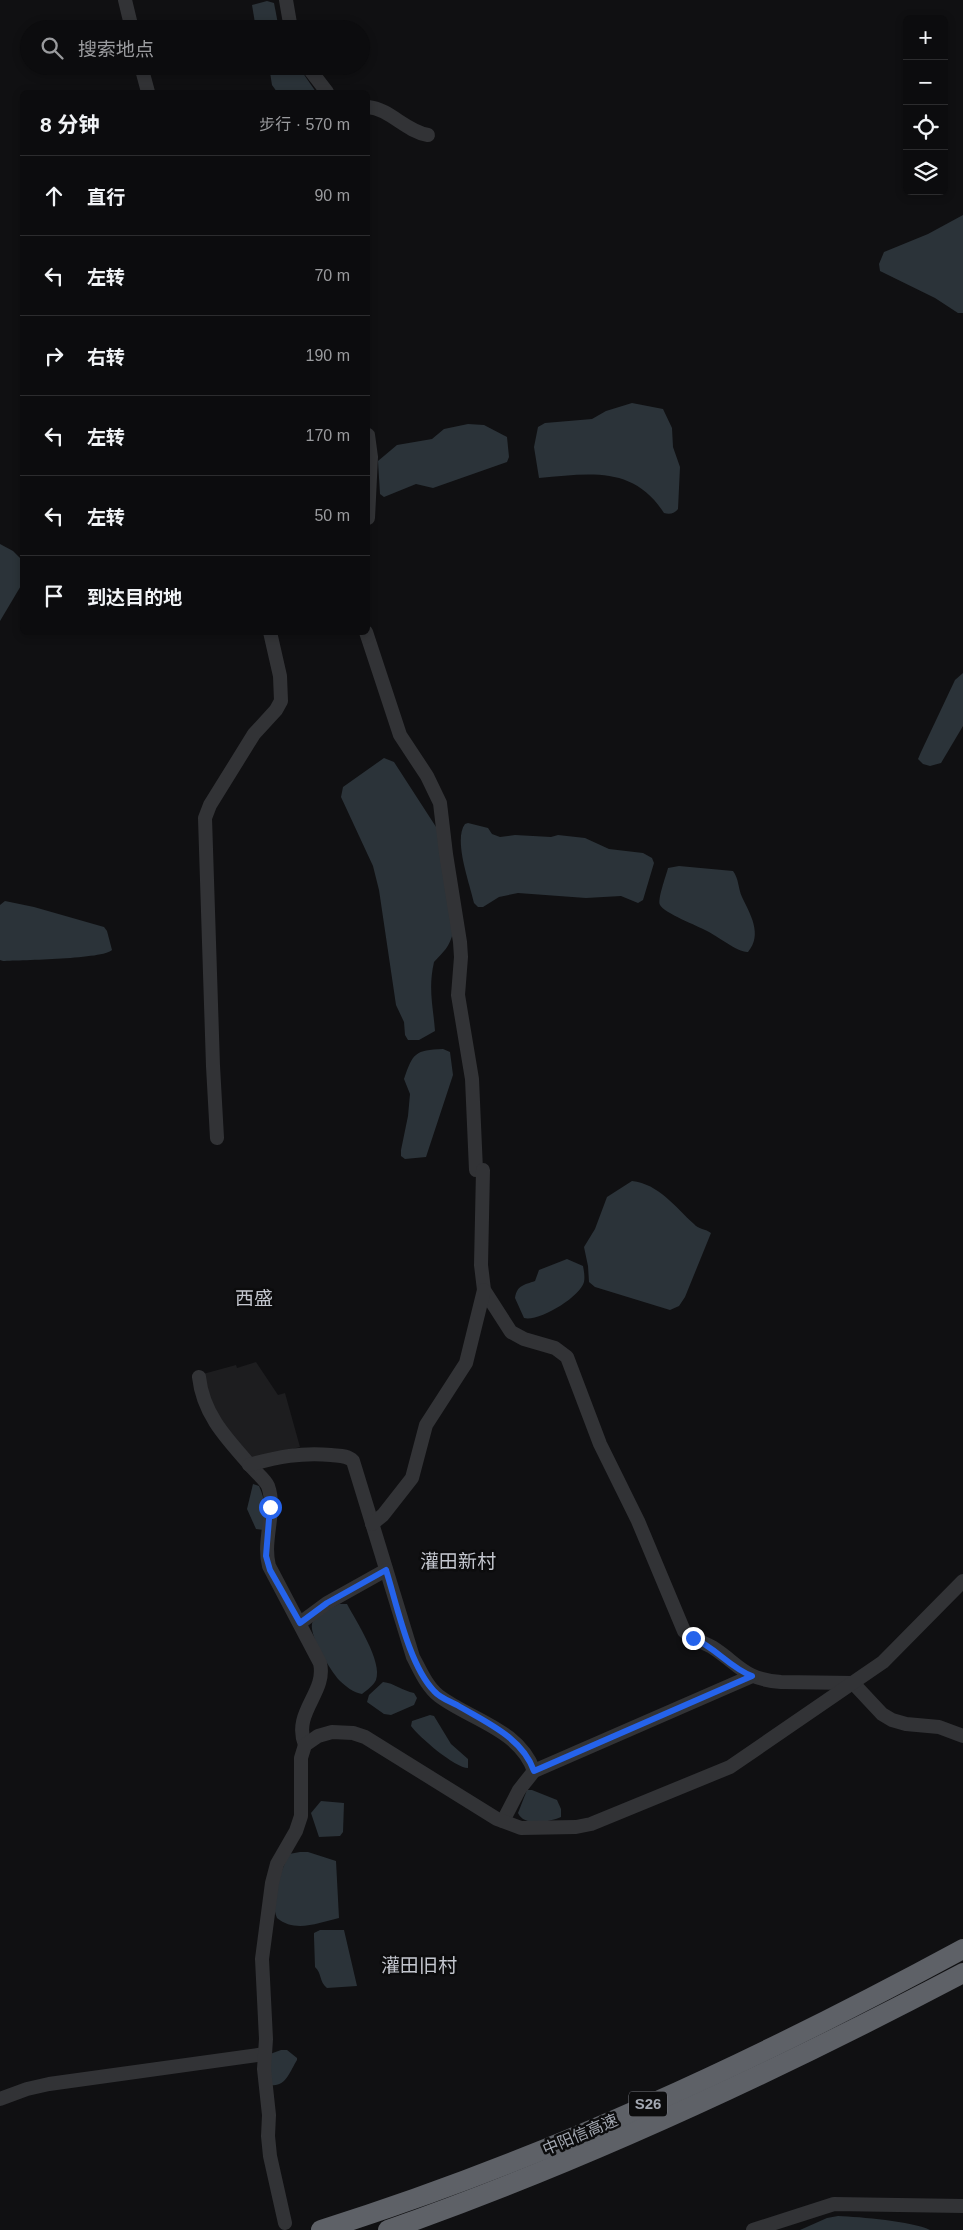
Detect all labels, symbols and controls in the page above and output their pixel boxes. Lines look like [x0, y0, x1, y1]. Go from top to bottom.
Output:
map controls [903, 15, 948, 195]
button: + [903, 15, 948, 60]
search box [20, 20, 370, 75]
icon: search [38, 34, 66, 62]
text: 搜索地点 [78, 39, 154, 60]
button: − [903, 60, 948, 105]
button: locate [903, 105, 948, 150]
text: 8 分钟 [40, 113, 100, 136]
text: 步行 · 570 m [259, 116, 350, 133]
button: layers [903, 150, 948, 195]
icon: ahead [40, 182, 68, 210]
text: 直行 [87, 187, 125, 208]
text: 90 m [314, 187, 350, 204]
icon: left [40, 262, 68, 290]
text: 左转 [87, 267, 125, 288]
text: 70 m [314, 267, 350, 284]
icon: right [40, 342, 68, 370]
text: 右转 [87, 347, 125, 368]
text: 190 m [306, 347, 350, 364]
icon: left [40, 422, 68, 450]
text: 左转 [87, 427, 125, 448]
text: 170 m [306, 427, 350, 444]
icon: left [40, 502, 68, 530]
text: 左转 [87, 507, 125, 528]
text: 50 m [314, 507, 350, 524]
icon: arrive [40, 582, 68, 610]
text: 到达目的地 [87, 587, 182, 608]
district label: 西盛 [235, 1288, 273, 1309]
route start [259, 1496, 282, 1519]
district label: 灌田新村 [420, 1551, 496, 1572]
route end [682, 1627, 705, 1650]
district label: 灌田旧村 [381, 1955, 457, 1976]
road number: S26 [629, 2092, 667, 2116]
street label: 中阳信高速 [540, 2111, 620, 2158]

